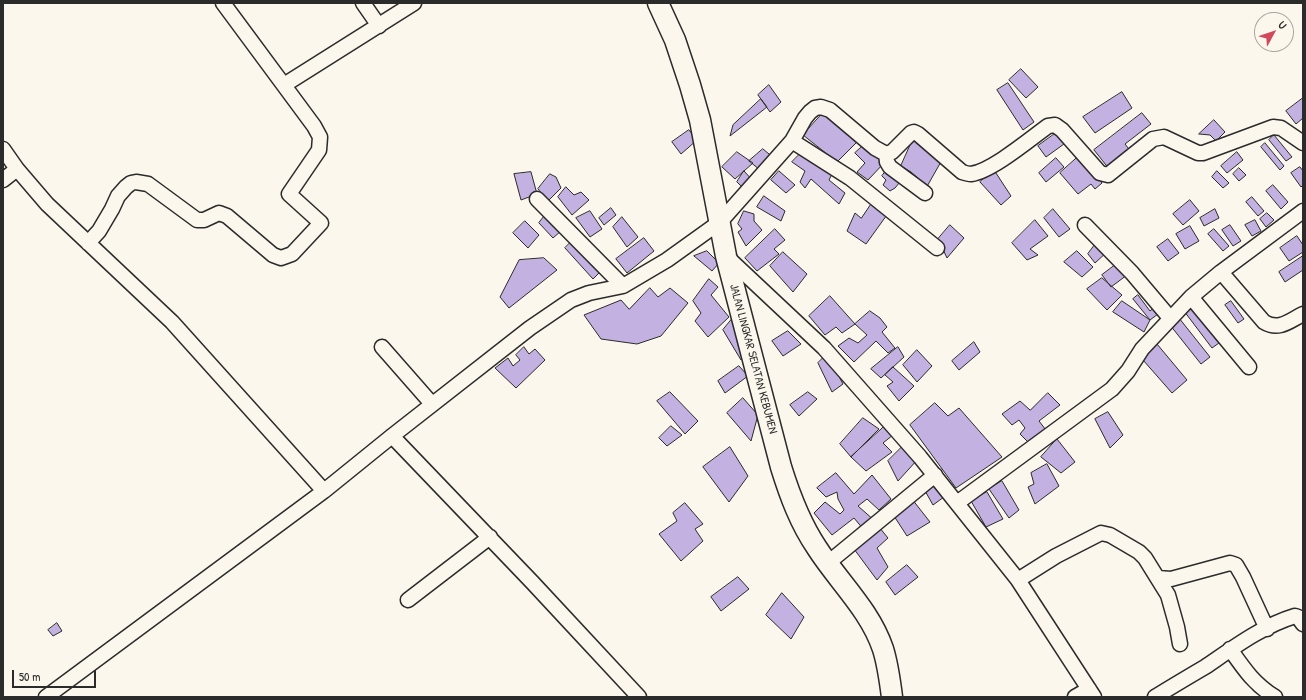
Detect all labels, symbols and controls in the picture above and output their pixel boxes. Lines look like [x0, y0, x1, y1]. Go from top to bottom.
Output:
north arrow [1254, 12, 1294, 52]
text: U [1275, 18, 1290, 32]
street label: JALAN LINGKAR SELATAN KEBUMEN [726, 283, 780, 435]
scale bar [14, 662, 98, 688]
text: 50 m [19, 668, 40, 685]

